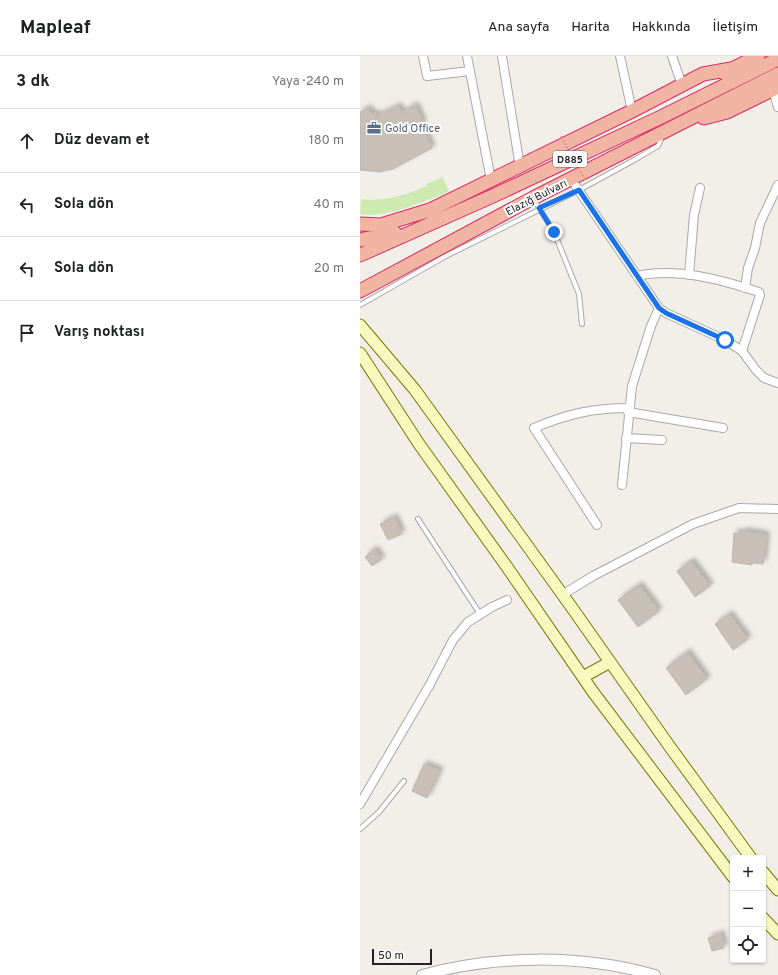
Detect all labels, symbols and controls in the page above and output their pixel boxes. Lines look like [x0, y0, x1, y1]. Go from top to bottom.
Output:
text: Mapleaf [20, 16, 91, 40]
text: Ana sayfa [488, 19, 549, 36]
text: Harita [571, 19, 610, 36]
text: Hakkında [632, 19, 690, 36]
text: İletişim [712, 19, 758, 36]
text: 3 dk [16, 71, 50, 93]
text: Yaya · 240 m [272, 74, 344, 90]
office icon: Gold Office [366, 120, 382, 136]
place label: Gold Office [385, 122, 440, 136]
icon: ahead [16, 130, 38, 152]
text: Düz devam et [54, 131, 150, 150]
text: 180 m [309, 133, 344, 149]
road number: D885 [553, 151, 587, 167]
street label: Elazığ Bulvarı [503, 176, 570, 219]
icon: left [16, 194, 38, 216]
text: Sola dön [54, 195, 114, 214]
text: 40 m [314, 197, 344, 213]
route end [545, 223, 563, 241]
icon: left [16, 258, 38, 280]
text: Sola dön [54, 259, 114, 278]
text: 20 m [314, 261, 344, 277]
icon: arrive [16, 322, 38, 344]
text: Varış noktası [54, 323, 145, 342]
route start [716, 331, 734, 349]
map controls [730, 855, 766, 963]
button: + [730, 855, 766, 891]
button: − [730, 891, 766, 927]
button: locate [730, 927, 766, 963]
scale bar [372, 947, 432, 966]
text: 50 m [378, 949, 404, 963]

